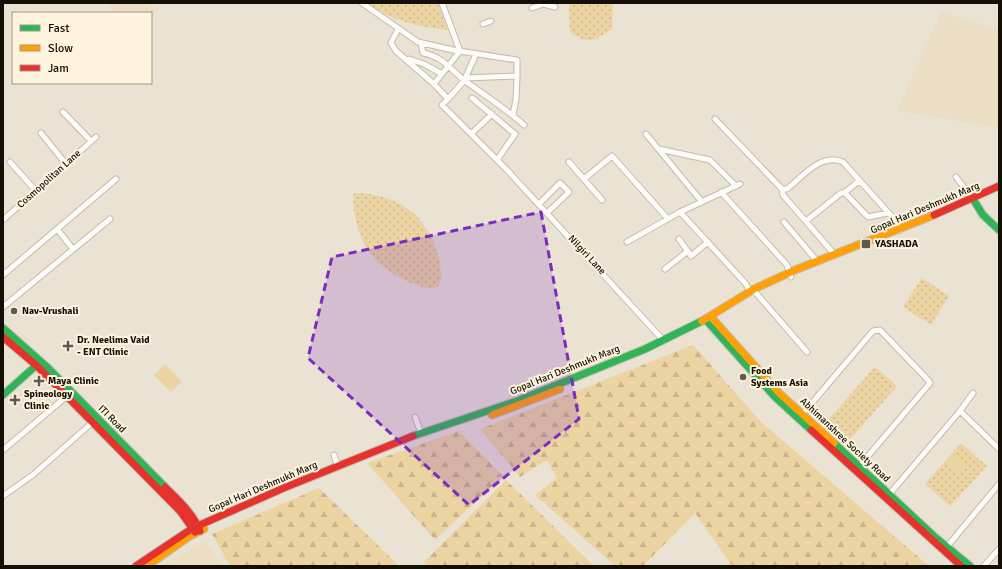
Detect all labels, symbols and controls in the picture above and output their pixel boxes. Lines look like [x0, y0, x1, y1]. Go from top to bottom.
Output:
legend [12, 12, 152, 84]
text: Fast [48, 21, 69, 36]
text: Slow [48, 41, 73, 56]
text: Jam [48, 61, 69, 76]
street label: Cosmopolitan Lane [15, 147, 83, 211]
street label: Gopal Hari Deshmukh Marg [869, 180, 981, 236]
street label: Nilgiri Lane [566, 233, 608, 277]
marker: YASHADA [860, 238, 872, 250]
place label: YASHADA [874, 238, 919, 250]
place label: Nav-Vrushali [22, 305, 78, 317]
marker: Nav-Vrushali [9, 306, 19, 316]
place label: Dr. Neelima Vaid - ENT Clinic [77, 334, 150, 358]
marker: Dr. Neelima Vaid - ENT Clinic [62, 340, 74, 352]
street label: Gopal Hari Deshmukh Marg [508, 342, 622, 398]
place label: Food Systems Asia [751, 365, 808, 389]
marker: Food Systems Asia [738, 372, 748, 382]
marker: Maya Clinic [33, 375, 45, 387]
place label: Maya Clinic [48, 375, 99, 387]
place label: Spineology Clinic [24, 388, 72, 412]
marker: Spineology Clinic [9, 394, 21, 406]
street label: Abhimanshree Society Road [798, 395, 892, 485]
street label: ITI Road [96, 403, 128, 435]
street label: Gopal Hari Deshmukh Marg [207, 459, 319, 515]

